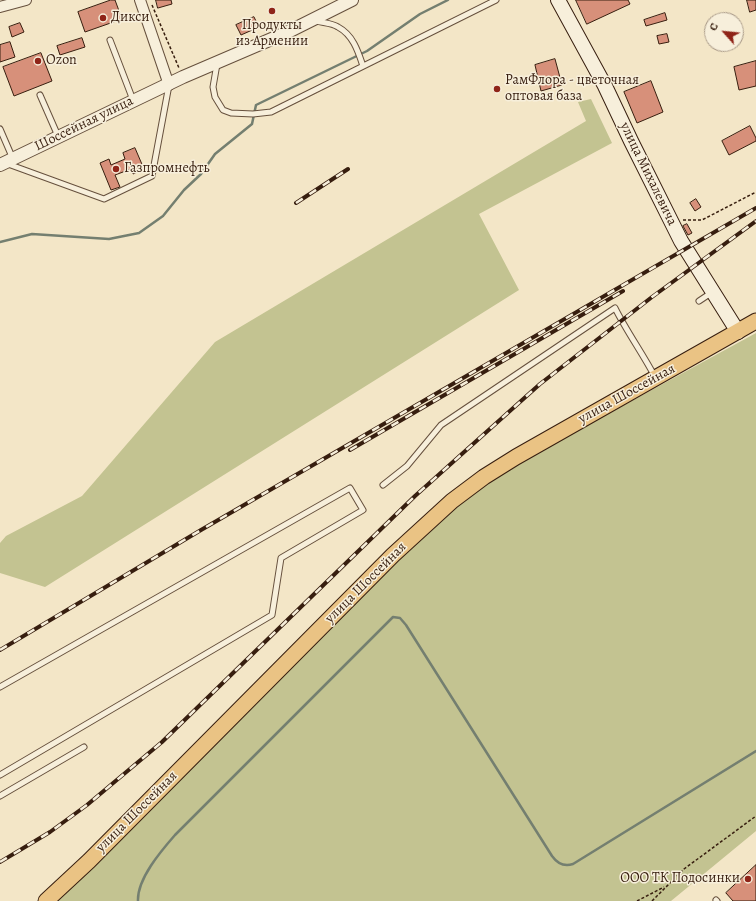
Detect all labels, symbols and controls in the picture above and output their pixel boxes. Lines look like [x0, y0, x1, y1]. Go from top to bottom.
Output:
marker: Продукты из Армении [267, 6, 277, 16]
place label: Дикси [111, 10, 149, 26]
north arrow [704, 12, 744, 52]
marker: Дикси [98, 13, 108, 23]
place label: Продукты из Армении [236, 18, 308, 50]
text: С [706, 20, 722, 33]
place label: Ozon [46, 53, 77, 69]
marker: Ozon [33, 56, 43, 66]
place label: РамФлора - цветочная оптовая база [505, 73, 639, 106]
marker: РамФлора - цветочная оптовая база [492, 84, 502, 94]
street label: Шоссейная улица [32, 93, 136, 155]
street label: улица Михалевича [616, 120, 680, 228]
place label: Газпромнефть [124, 161, 210, 177]
marker: Газпромнефть [111, 164, 121, 174]
street label: улица Шоссейная [576, 361, 678, 427]
street label: улица Шоссейная [322, 539, 410, 627]
street label: улица Шоссейная [93, 768, 181, 856]
place label: ООО ТК Подосинки [620, 871, 740, 887]
marker: ООО ТК Подосинки [743, 874, 753, 884]

